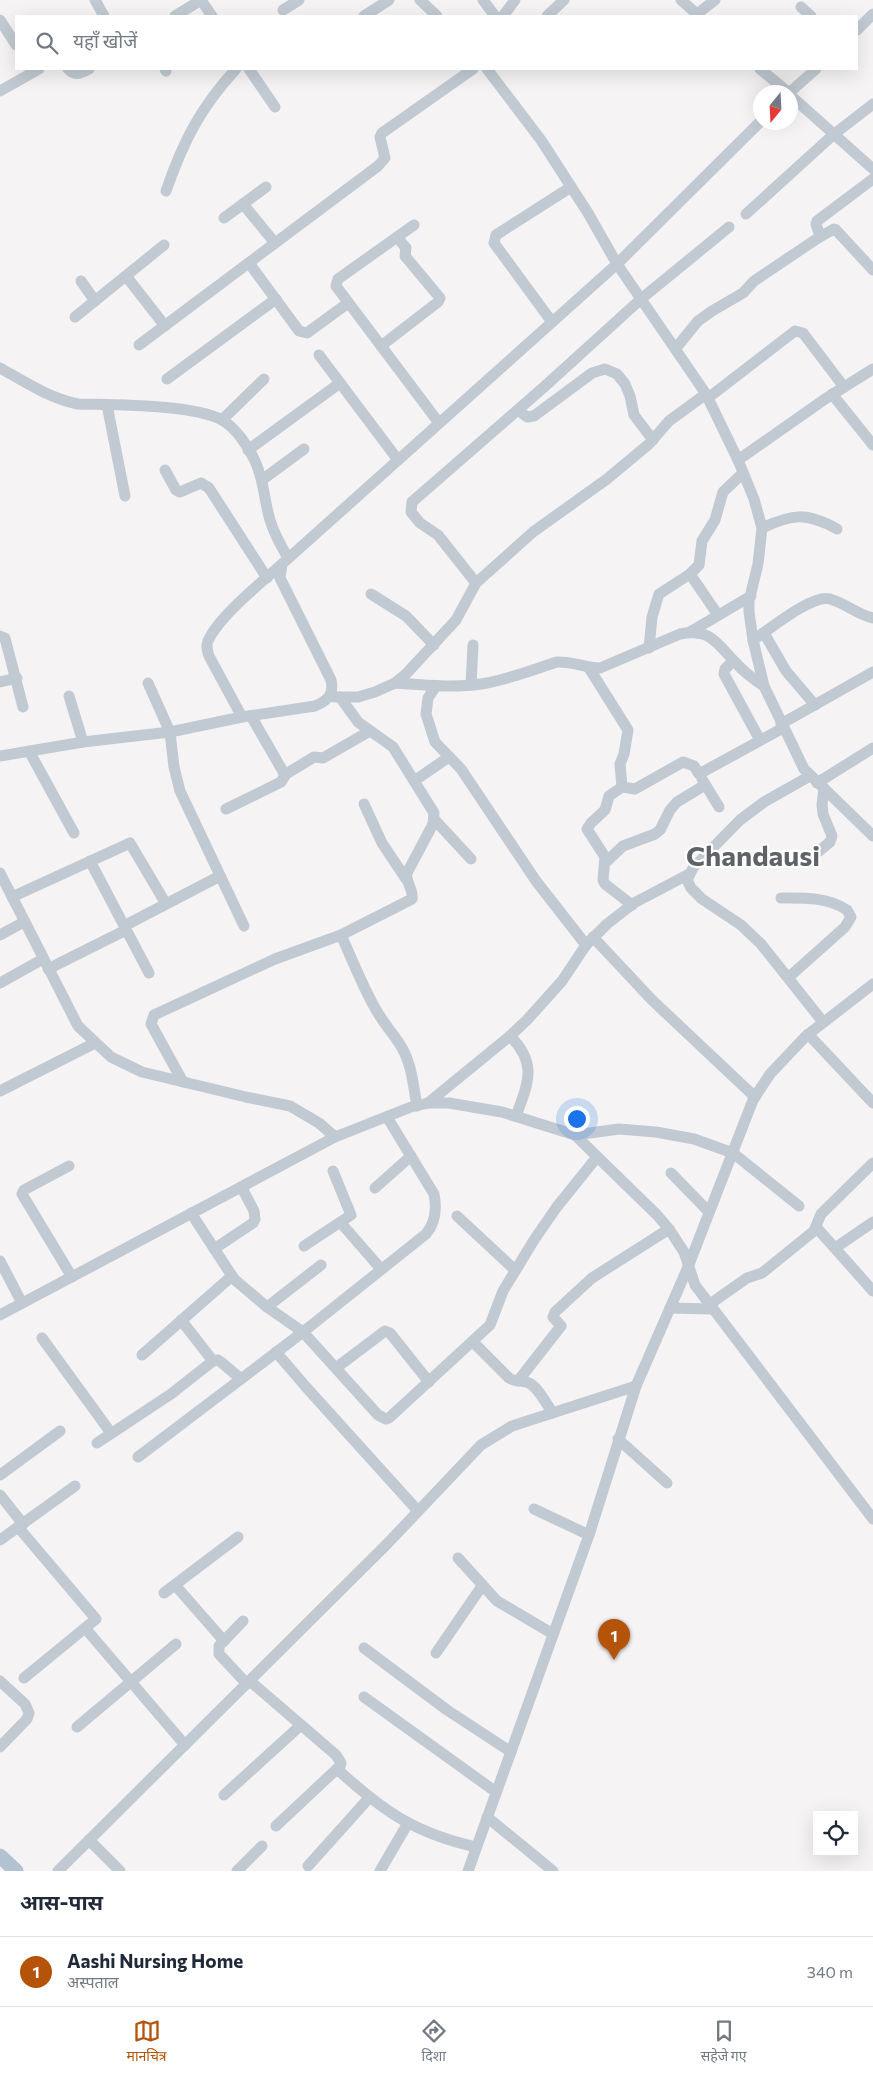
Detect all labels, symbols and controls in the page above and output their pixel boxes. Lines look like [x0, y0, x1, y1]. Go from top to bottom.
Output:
search box [15, 15, 858, 70]
icon: search [33, 29, 61, 57]
text: यहाँ खोजें [73, 29, 137, 52]
north arrow [753, 85, 798, 130]
district label: Chandausi [686, 838, 820, 872]
your location [564, 1106, 590, 1132]
pin: 1 [598, 1619, 630, 1660]
map controls [813, 1811, 858, 1856]
button: locate [813, 1811, 858, 1856]
text: आस-पास [20, 1889, 103, 1914]
text: Aashi Nursing Home [67, 1949, 243, 1972]
text: 1 [32, 1962, 40, 1981]
text: 340 m [807, 1962, 853, 1981]
text: अस्पताल [67, 1972, 119, 1991]
tab: मानचित्र [127, 2017, 167, 2067]
tab: दिशा [420, 2017, 448, 2067]
tab: सहेजे गए [701, 2017, 746, 2067]

